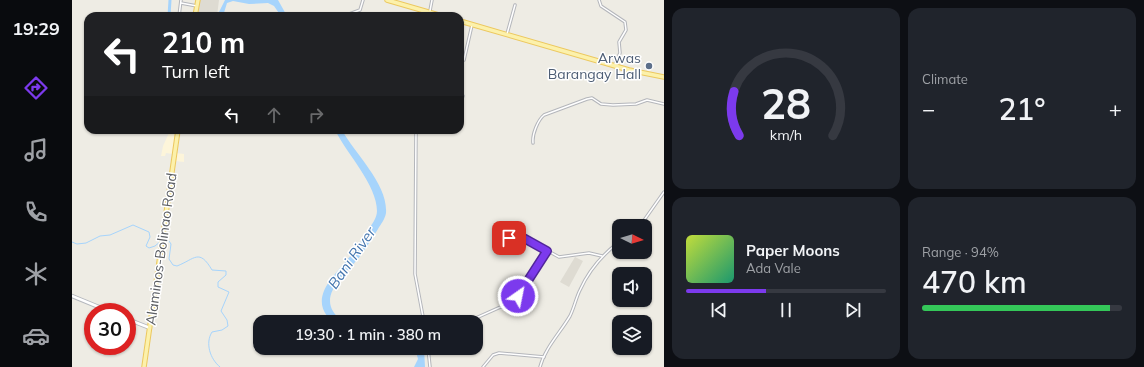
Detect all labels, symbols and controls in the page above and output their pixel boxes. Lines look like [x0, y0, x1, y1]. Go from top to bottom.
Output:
text: 19:29 [12, 17, 60, 40]
text: 210 m [162, 25, 245, 60]
icon: left [96, 28, 148, 80]
place label: Arwas Barangay Hall [548, 49, 641, 83]
text: Turn left [162, 60, 230, 83]
marker: Arwas Barangay Hall [644, 61, 654, 71]
text: Climate [922, 71, 968, 87]
icon: directions [22, 74, 50, 102]
text: 28 [761, 77, 811, 129]
text: 21° [998, 90, 1046, 128]
text: − [922, 95, 935, 123]
text: + [1109, 95, 1122, 123]
icon: left [221, 104, 243, 126]
icon: ahead [263, 104, 285, 126]
icon: right [305, 104, 327, 126]
text: km/h [770, 126, 802, 144]
icon: music [22, 136, 50, 164]
street label: Alaminos-Bolinao Road [141, 172, 181, 326]
icon: phone [22, 198, 50, 226]
north arrow [612, 219, 652, 259]
map controls [612, 219, 652, 355]
pin [492, 221, 526, 255]
water label: Bani River [323, 223, 380, 292]
icon: arrive [498, 227, 520, 249]
text: Paper Moons [746, 241, 840, 260]
text: Range · 94% [922, 244, 999, 260]
icon: climate [22, 260, 50, 288]
text: Ada Vale [746, 260, 801, 276]
text: 470 km [922, 263, 1027, 301]
button: sound [612, 267, 652, 307]
position arrow [497, 275, 539, 317]
icon: previous [708, 299, 730, 321]
icon: pause [775, 299, 797, 321]
icon: next [842, 299, 864, 321]
speed limit sign: 30 [84, 303, 136, 355]
button: layers [612, 315, 652, 355]
icon: car [22, 322, 50, 350]
text: 19:30 · 1 min · 380 m [295, 325, 441, 344]

